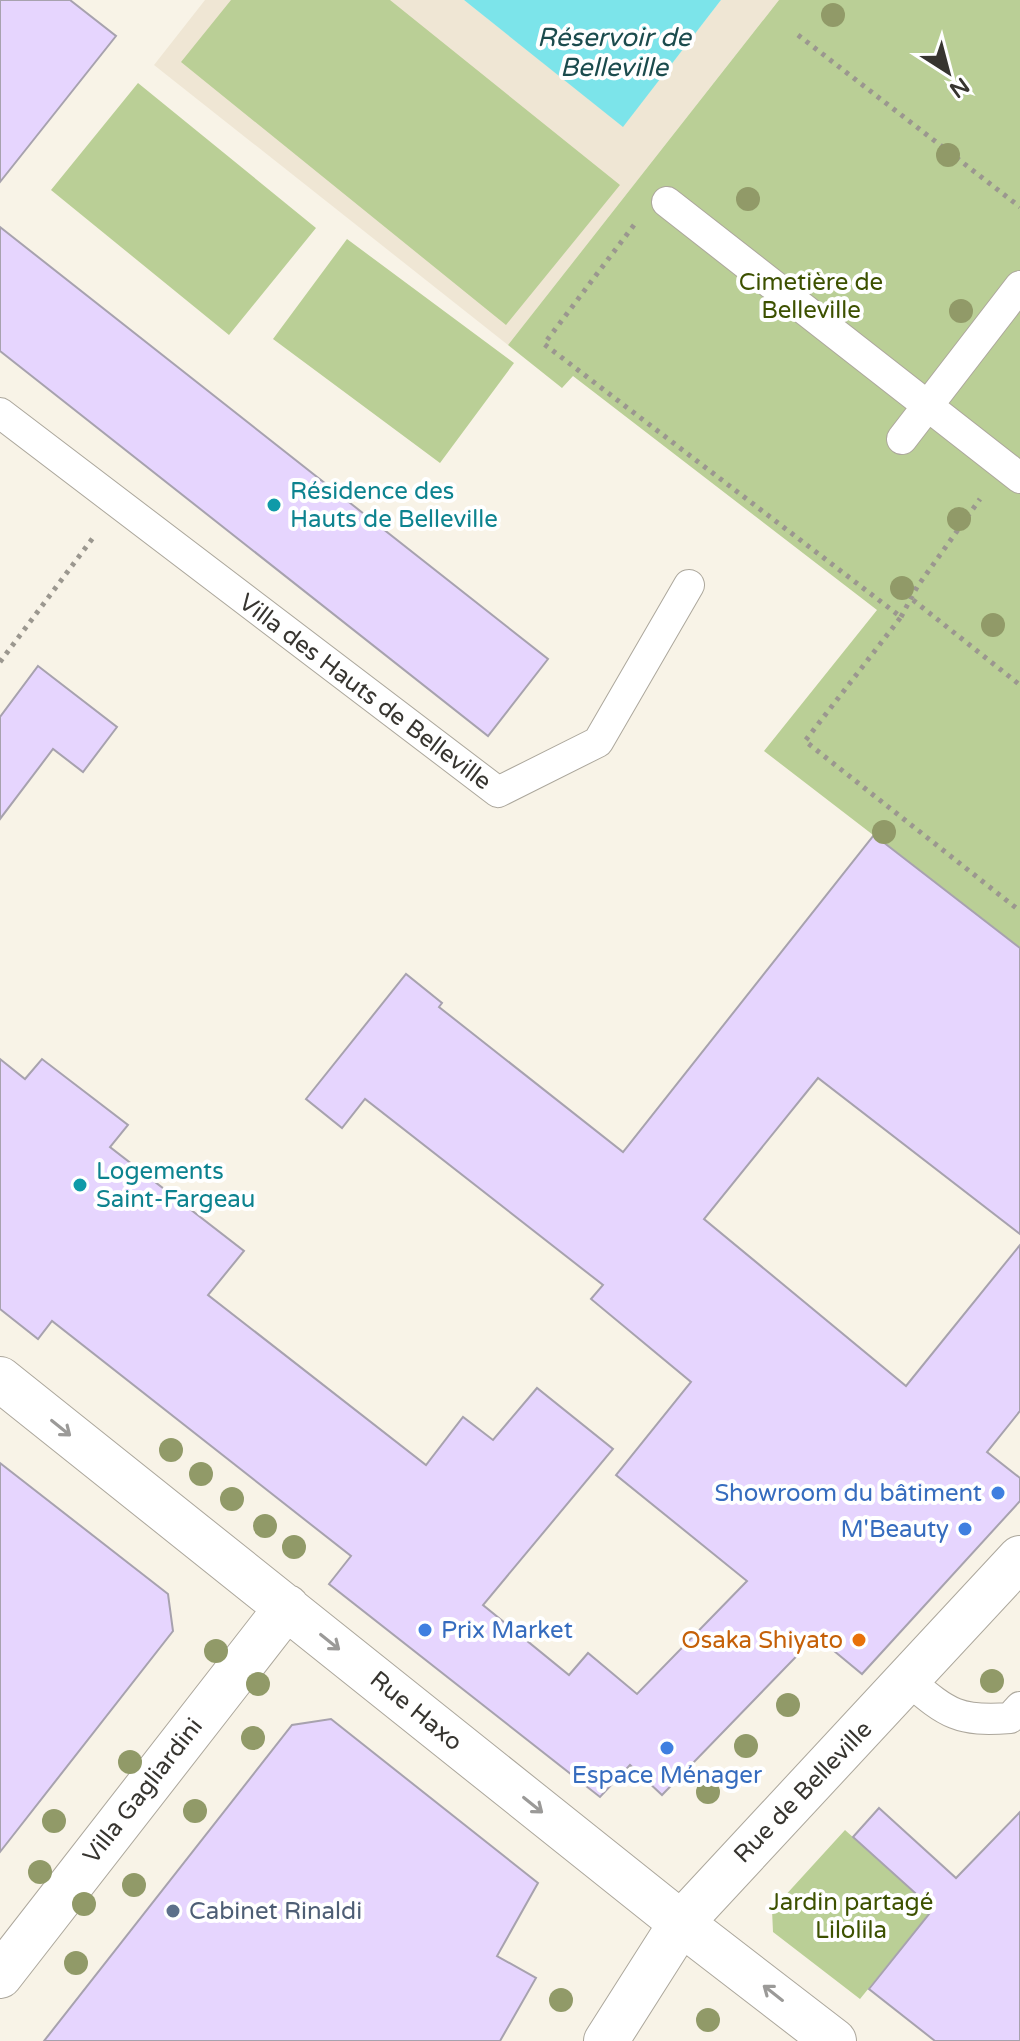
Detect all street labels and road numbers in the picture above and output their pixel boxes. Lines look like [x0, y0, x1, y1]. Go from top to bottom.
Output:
street label: Villa des Hauts de Belleville [233, 588, 497, 796]
street label: Rue Haxo [364, 1665, 468, 1757]
street label: Villa Gagliardini [77, 1712, 209, 1870]
street label: Rue de Belleville [728, 1715, 878, 1869]

